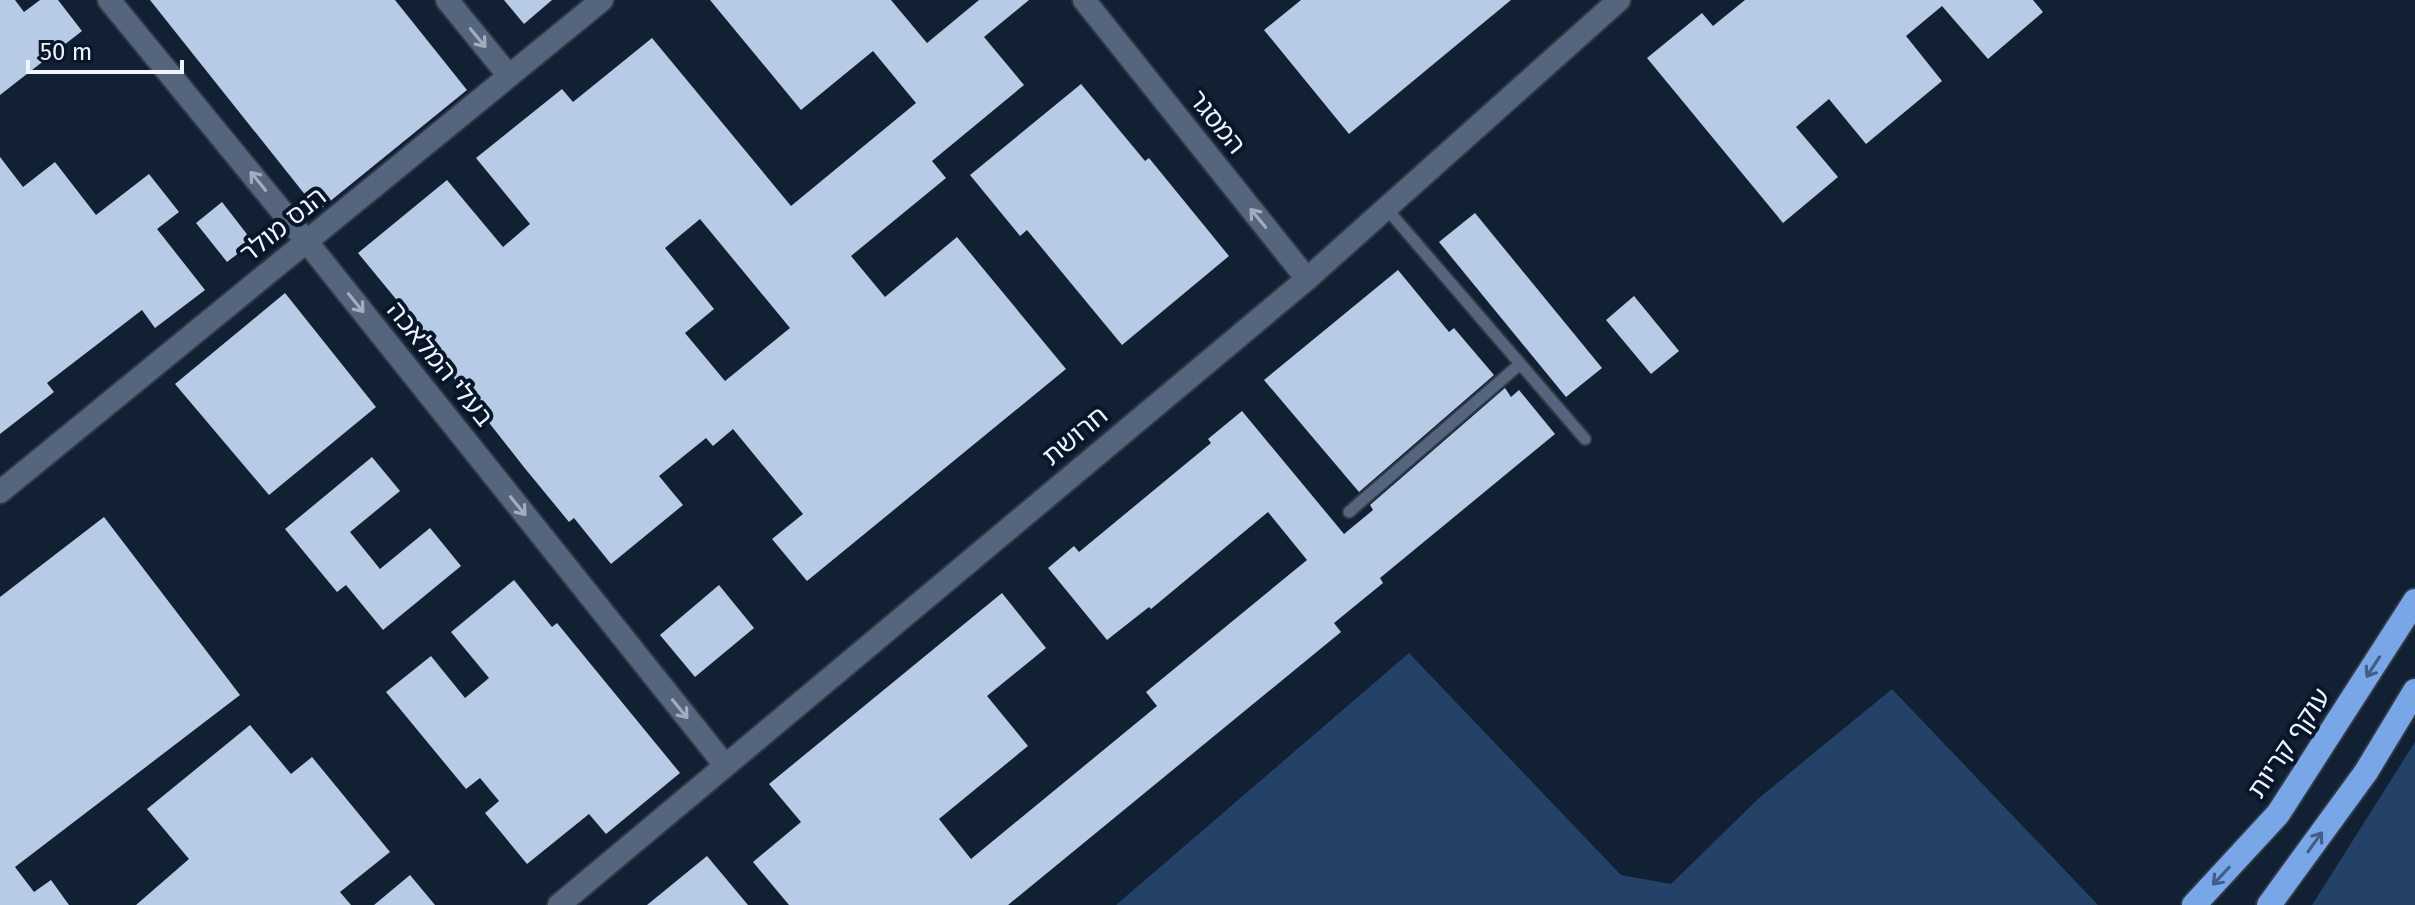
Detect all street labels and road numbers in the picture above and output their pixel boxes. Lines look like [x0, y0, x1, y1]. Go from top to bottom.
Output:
street label: המסגר [1182, 84, 1252, 160]
street label: הנס מולר [234, 181, 332, 269]
street label: בעלי המלאכה [380, 295, 500, 433]
street label: חרושת [1036, 400, 1114, 472]
street label: עוקף קריות [2241, 682, 2337, 804]

